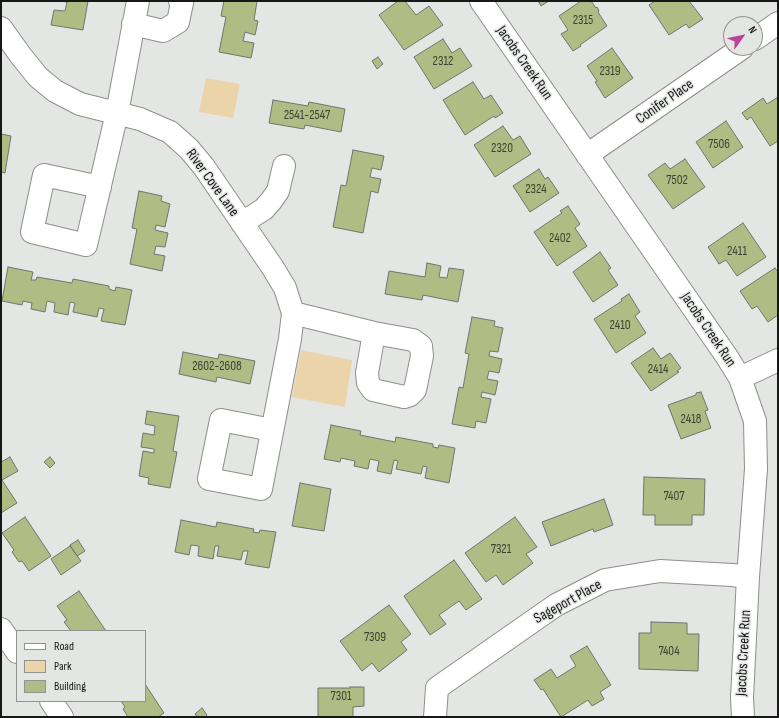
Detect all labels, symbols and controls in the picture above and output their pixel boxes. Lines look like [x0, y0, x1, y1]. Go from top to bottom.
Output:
house number: 2315 [573, 13, 593, 29]
north arrow [723, 16, 763, 56]
street label: Jacobs Creek Run [492, 23, 556, 103]
text: N [746, 24, 760, 36]
house number: 2312 [433, 54, 453, 70]
house number: 2319 [599, 64, 621, 80]
street label: Conifer Place [633, 76, 697, 128]
house number: 2541-2547 [284, 108, 330, 124]
house number: 7506 [708, 137, 730, 153]
house number: 2320 [491, 141, 513, 157]
street label: River Cove Lane [181, 146, 243, 220]
house number: 7502 [666, 173, 688, 189]
house number: 2324 [525, 182, 547, 198]
house number: 2402 [549, 231, 571, 247]
house number: 2411 [727, 244, 747, 260]
street label: Jacobs Creek Run [676, 289, 740, 371]
house number: 2410 [609, 318, 631, 334]
house number: 2602-2608 [192, 359, 242, 375]
house number: 2414 [648, 362, 668, 378]
house number: 2418 [681, 412, 701, 428]
house number: 7407 [664, 489, 684, 505]
house number: 7321 [491, 542, 511, 558]
street label: Sageport Place [531, 576, 605, 628]
street label: Jacobs Creek Run [733, 610, 755, 696]
legend [16, 630, 146, 702]
house number: 7309 [364, 630, 386, 646]
text: Road [54, 639, 74, 654]
house number: 7404 [658, 644, 680, 660]
text: Park [54, 659, 72, 674]
text: Building [54, 679, 86, 694]
house number: 7301 [330, 689, 352, 705]

